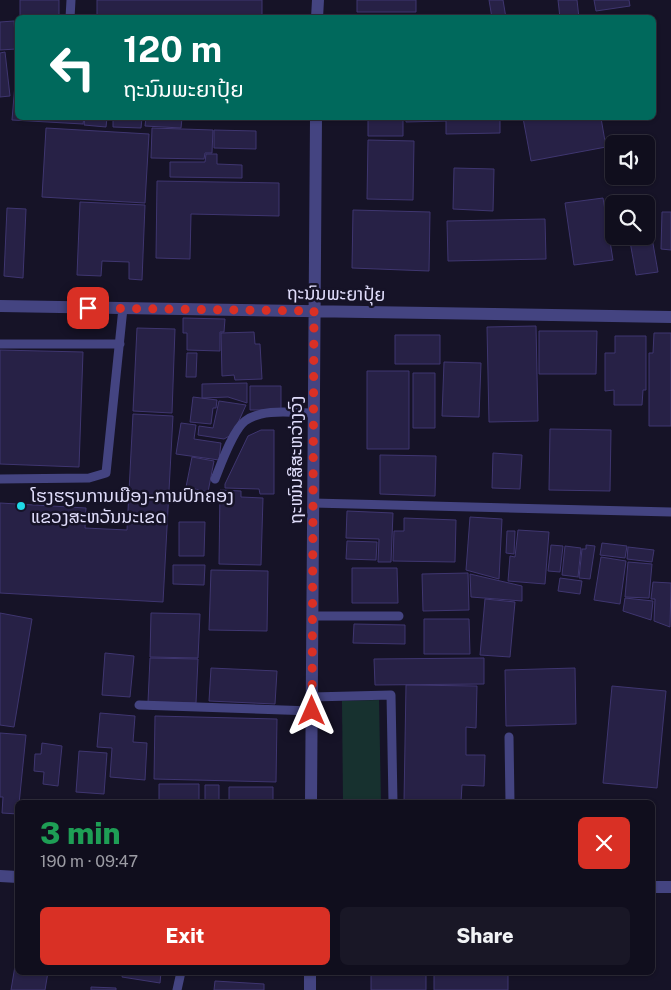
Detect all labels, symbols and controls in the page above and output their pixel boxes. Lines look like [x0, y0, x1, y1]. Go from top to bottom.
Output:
text: 120 m [123, 29, 222, 70]
icon: left [40, 35, 105, 100]
text: ຖະນົນພະຍາປຸ້ຍ [123, 76, 244, 102]
map controls [605, 135, 655, 245]
button: sound [605, 135, 655, 185]
button: search [605, 195, 655, 245]
street label: ຖະນົນພະຍາປຸ້ຍ [286, 282, 386, 306]
pin [67, 287, 109, 329]
icon: arrive [74, 294, 102, 322]
street label: ຖະໜົນສີສະຫວ່າງວົງ [285, 396, 306, 524]
place label: ໂຮງຮຽນການເມືອງ-ການປົກຄອງ ແຂວງສະຫວັນນະເຂດ [30, 485, 234, 527]
marker: ໂຮງຮຽນການເມືອງ-ການປົກຄອງ ແຂວງສະຫວັນນະເຂດ [15, 500, 27, 512]
position arrow [285, 684, 337, 736]
text: 3 min [40, 815, 121, 851]
button: close [578, 817, 630, 869]
text: 190 m · 09:47 [40, 852, 138, 871]
button: Exit [40, 907, 330, 965]
button: Share [340, 907, 630, 965]

